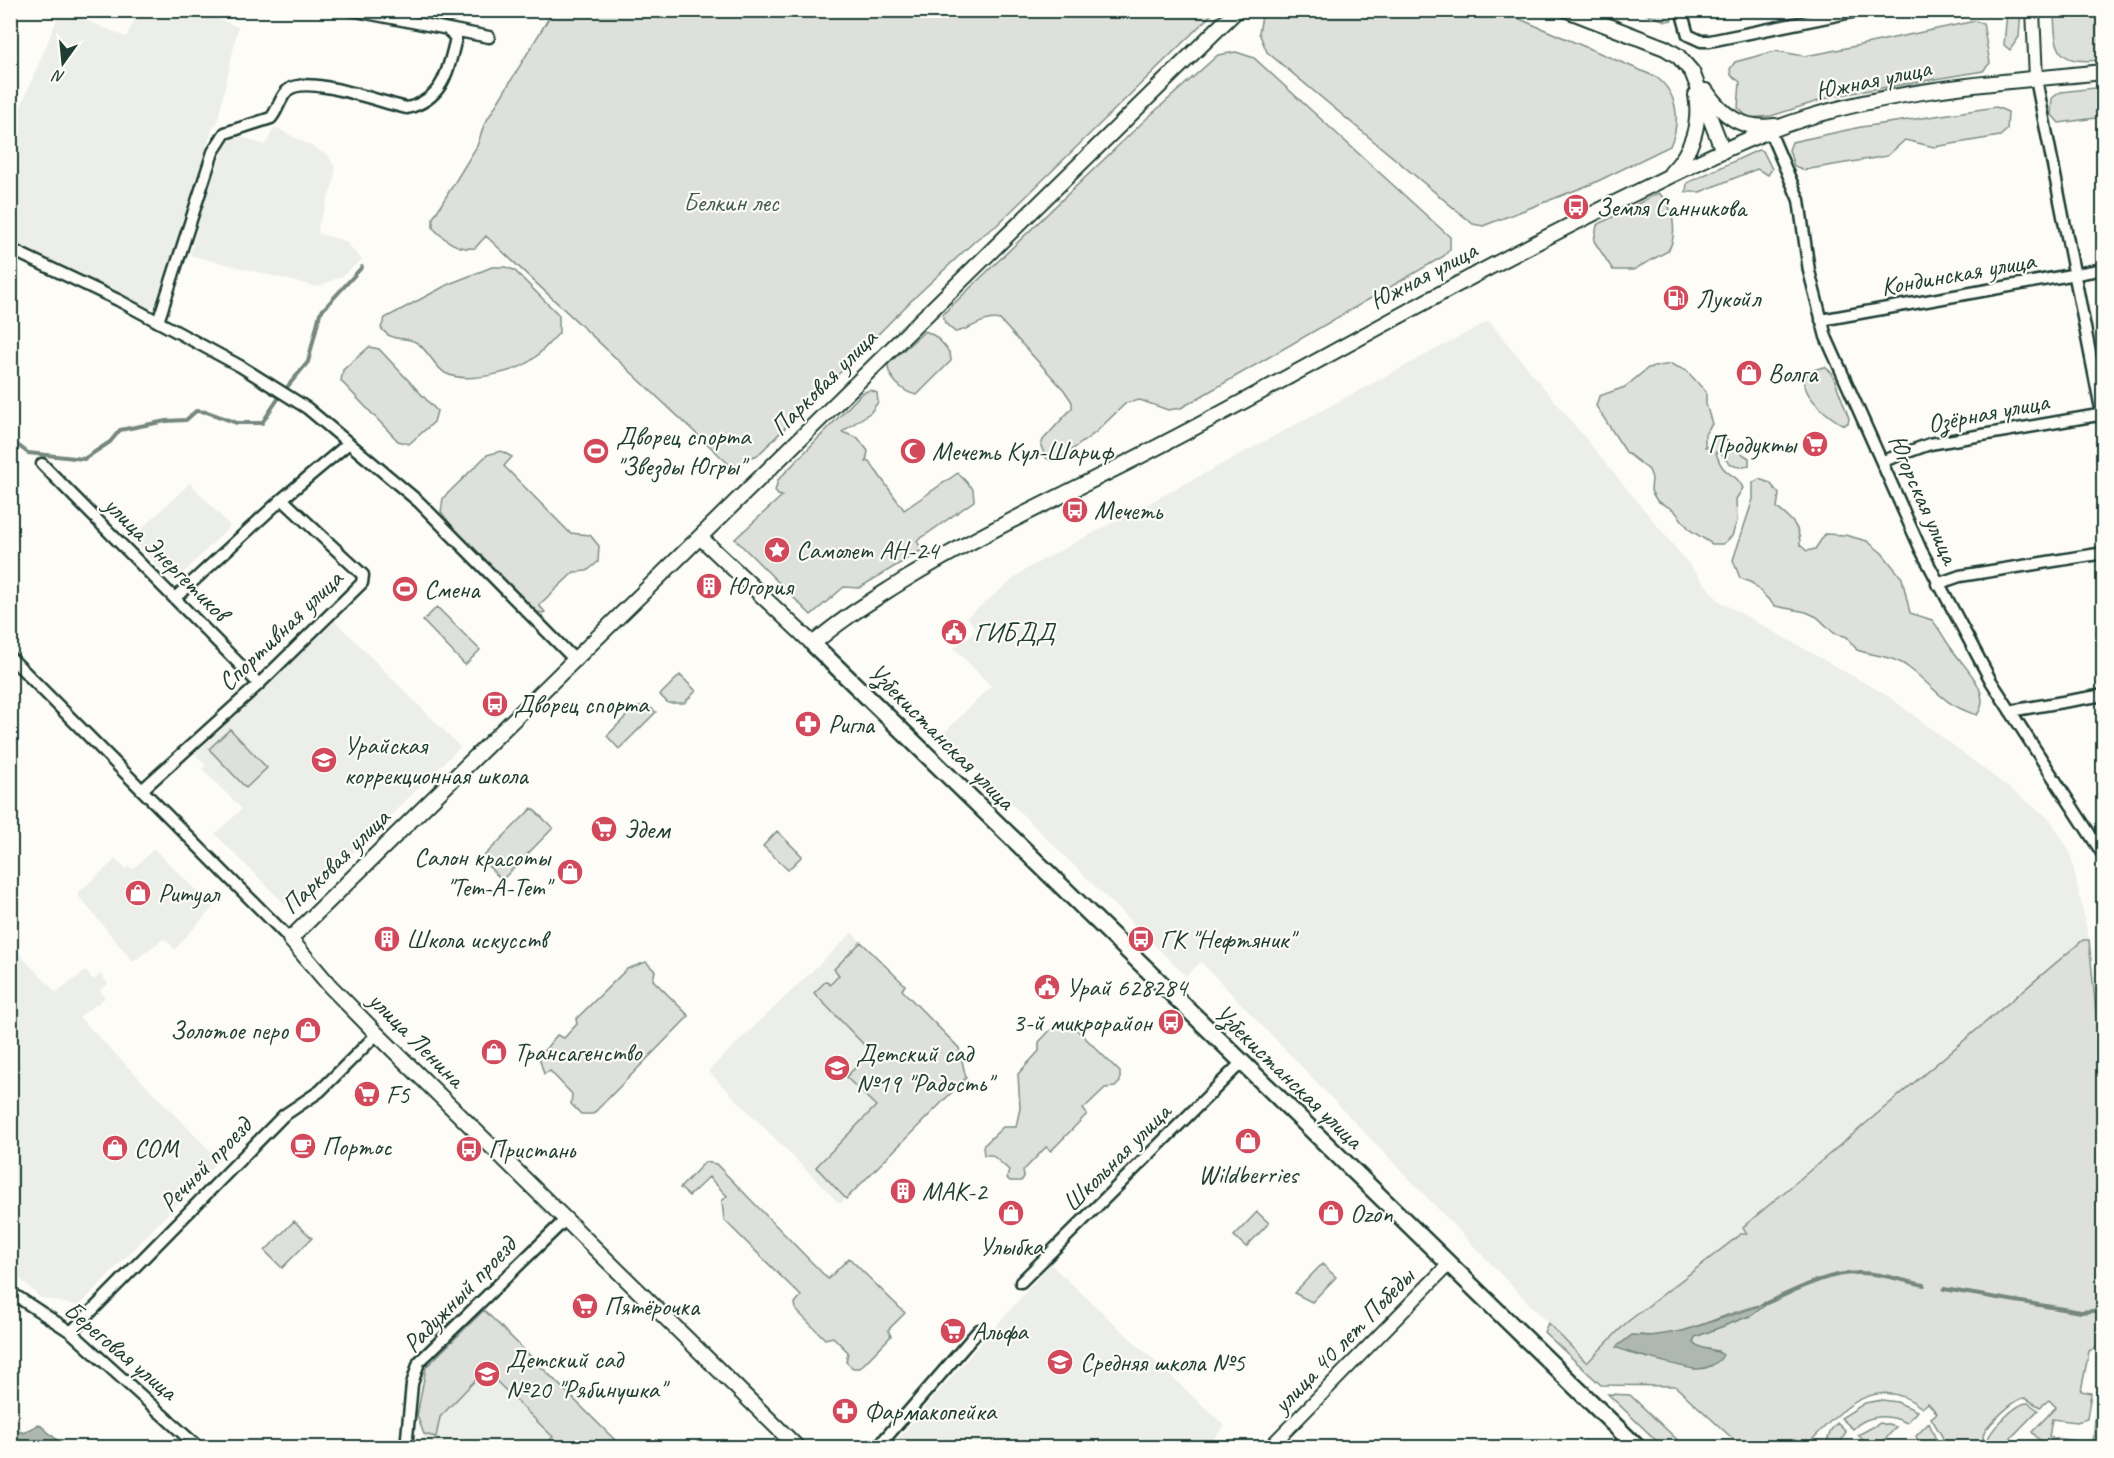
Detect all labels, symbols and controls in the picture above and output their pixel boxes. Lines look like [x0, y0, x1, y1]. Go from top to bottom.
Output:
north arrow [33, 33, 93, 93]
street label: Южная улица [1813, 51, 1935, 108]
text: N [49, 65, 67, 87]
park label: Белкин лес [683, 186, 780, 219]
place label: Земля Санникова [1596, 191, 1748, 224]
bus stop icon: Земля Санникова [1561, 192, 1591, 222]
street label: Южная улица [1364, 233, 1484, 317]
street label: Кондинская улица [1878, 243, 2039, 303]
place label: Лукойл [1696, 282, 1762, 315]
fuel station icon: Лукойл [1661, 283, 1691, 313]
street label: Парковая улица [763, 321, 885, 443]
place label: Волга [1768, 357, 1819, 390]
shop icon: Волга [1734, 358, 1764, 388]
street label: Озёрная улица [1925, 384, 2053, 441]
place label: Дворец спорта "Звезды Югры" [616, 420, 752, 483]
place label: Продукты [1708, 428, 1798, 461]
supermarket icon: Продукты [1800, 429, 1830, 459]
street label: Югорская улица [1880, 429, 1968, 571]
place label: Мечеть Кул-Шариф [932, 435, 1114, 468]
sports icon: Дворец спорта "Звезды Югры" [581, 436, 611, 466]
mosque icon: Мечеть Кул-Шариф [898, 436, 928, 466]
street label: улица Энергетиков [96, 487, 239, 631]
place label: Мечеть [1094, 494, 1164, 527]
bus stop icon: Мечеть [1060, 495, 1090, 525]
place label: Самолет АН-24 [796, 534, 941, 567]
place icon: Самолет АН-24 [762, 535, 792, 565]
street label: Спортивная улица [211, 561, 351, 698]
place label: Югория [728, 570, 795, 603]
building icon: Югория [694, 571, 724, 601]
place label: Смена [424, 573, 481, 606]
sports icon: Смена [390, 574, 420, 604]
place label: ГИБДД [974, 616, 1057, 649]
public building icon: ГИБДД [939, 617, 969, 647]
street label: Узбекистанская улица [860, 656, 1023, 819]
place label: Дворец спорта [514, 688, 650, 721]
bus stop icon: Дворец спорта [480, 689, 510, 719]
place label: Ригла [828, 708, 876, 741]
pharmacy icon: Ригла [793, 709, 823, 739]
place label: Урайская коррекционная школа [344, 729, 529, 792]
school or university icon: Урайская коррекционная школа [309, 745, 339, 775]
street label: Парковая улица [274, 800, 398, 921]
place label: Эдем [624, 813, 671, 846]
supermarket icon: Эдем [589, 814, 619, 844]
place label: Салон красоты "Тет-А-Тет" [414, 841, 555, 904]
shop icon: Салон красоты "Тет-А-Тет" [555, 857, 585, 887]
place label: Ритуал [158, 877, 221, 910]
shop icon: Ритуал [123, 878, 153, 908]
place label: Школа искусств [406, 923, 551, 956]
place label: ГК "Нефтяник" [1160, 923, 1299, 956]
building icon: Школа искусств [372, 924, 402, 954]
bus stop icon: ГК "Нефтяник" [1126, 924, 1156, 954]
place label: Урай 628284 [1066, 971, 1189, 1004]
public building icon: Урай 628284 [1032, 972, 1062, 1002]
street label: улица Ленина [360, 983, 474, 1096]
street label: Узбекистанская улица [1206, 997, 1371, 1158]
place label: 3-й микрорайон [1013, 1006, 1153, 1039]
bus stop icon: 3-й микрорайон [1156, 1007, 1186, 1037]
place label: Золотое перо [170, 1014, 290, 1047]
shop icon: Золотое перо [293, 1015, 323, 1045]
place label: Трансагенство [514, 1036, 643, 1069]
shop icon: Трансагенство [479, 1037, 509, 1067]
place label: Детский сад №19 "Радость" [856, 1037, 997, 1100]
school or university icon: Детский сад №19 "Радость" [822, 1053, 852, 1083]
place label: F5 [386, 1078, 411, 1111]
supermarket icon: F5 [352, 1079, 382, 1109]
street label: Школьная улица [1055, 1094, 1179, 1219]
street label: Речной проезд [152, 1108, 261, 1219]
shop icon: Wildberries [1233, 1126, 1263, 1156]
place label: Портос [322, 1130, 393, 1163]
cafe icon: Портос [288, 1131, 318, 1161]
place label: СОМ [134, 1132, 180, 1165]
shop icon: СОМ [100, 1133, 130, 1163]
place label: Пристань [488, 1133, 577, 1166]
bus stop icon: Пристань [454, 1134, 484, 1164]
place label: Wildberries [1198, 1158, 1300, 1191]
place label: МАК-2 [922, 1175, 989, 1208]
building icon: МАК-2 [888, 1176, 918, 1206]
place label: Ozon [1350, 1197, 1393, 1230]
shop icon: Улыбка [996, 1198, 1026, 1228]
shop icon: Ozon [1316, 1198, 1346, 1228]
street label: Радужный проезд [396, 1227, 525, 1360]
place label: Улыбка [979, 1230, 1045, 1263]
street label: улица 40 лет Победы [1264, 1259, 1423, 1421]
place label: Пятёрочка [604, 1290, 701, 1323]
supermarket icon: Пятёрочка [570, 1291, 600, 1321]
street label: Береговая улица [57, 1293, 185, 1408]
place label: Альфа [972, 1315, 1029, 1348]
supermarket icon: Альфа [938, 1316, 968, 1346]
place label: Детский сад №20 "Рябинушка" [506, 1343, 670, 1406]
place label: Средняя школа №5 [1080, 1346, 1246, 1379]
school or university icon: Средняя школа №5 [1045, 1347, 1075, 1377]
school or university icon: Детский сад №20 "Рябинушка" [472, 1359, 502, 1389]
place label: Фармакопейка [864, 1395, 998, 1428]
pharmacy icon: Фармакопейка [830, 1396, 860, 1426]

